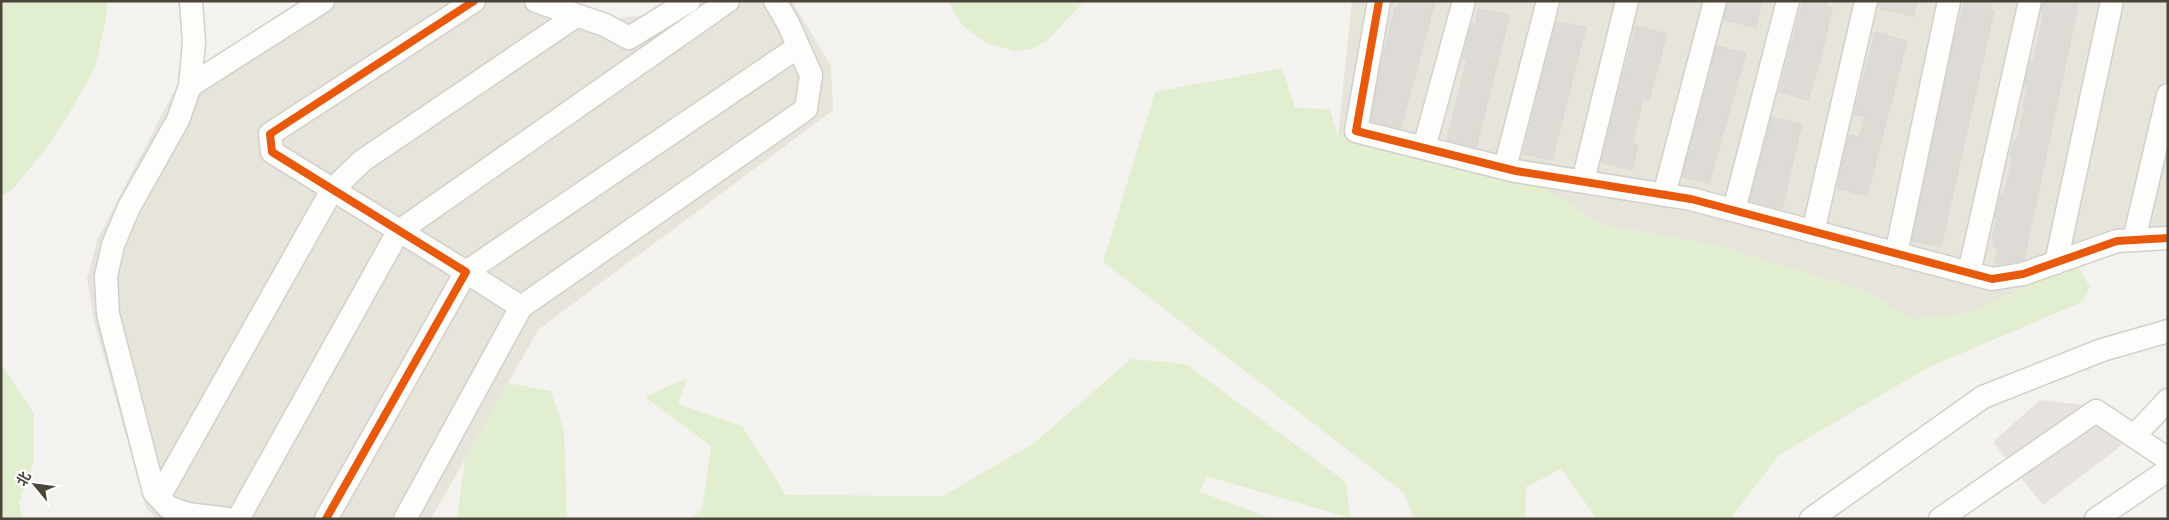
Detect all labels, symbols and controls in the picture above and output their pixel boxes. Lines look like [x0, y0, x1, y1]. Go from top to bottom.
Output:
north arrow [10, 460, 60, 510]
text: 北 [12, 468, 35, 489]

